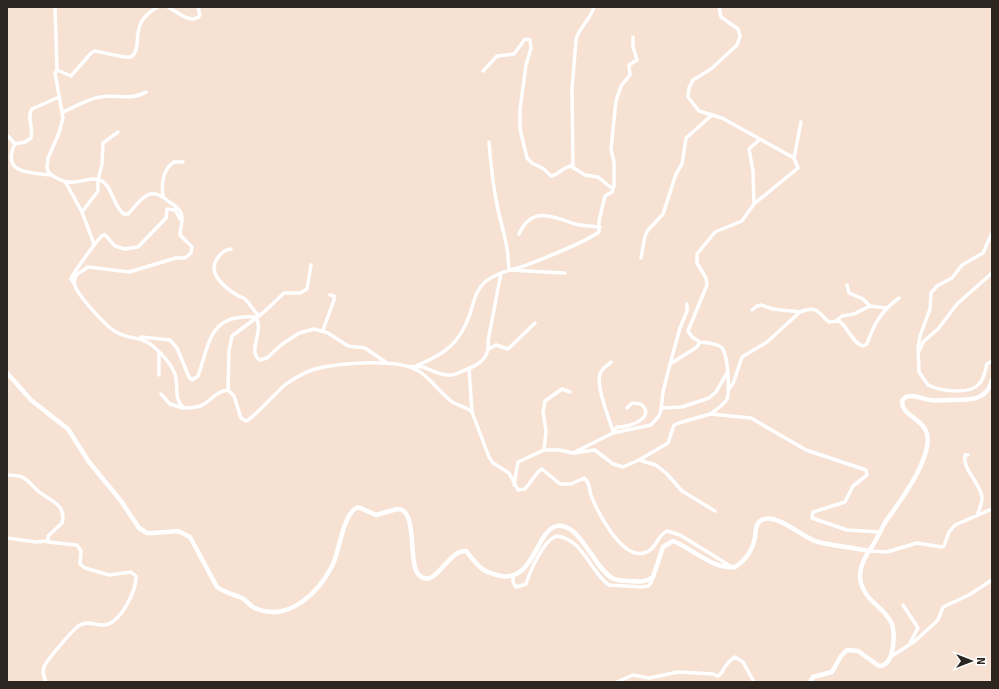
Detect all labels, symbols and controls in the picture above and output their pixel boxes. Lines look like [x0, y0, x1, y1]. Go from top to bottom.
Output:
north arrow [951, 641, 991, 681]
text: N [974, 657, 987, 665]

